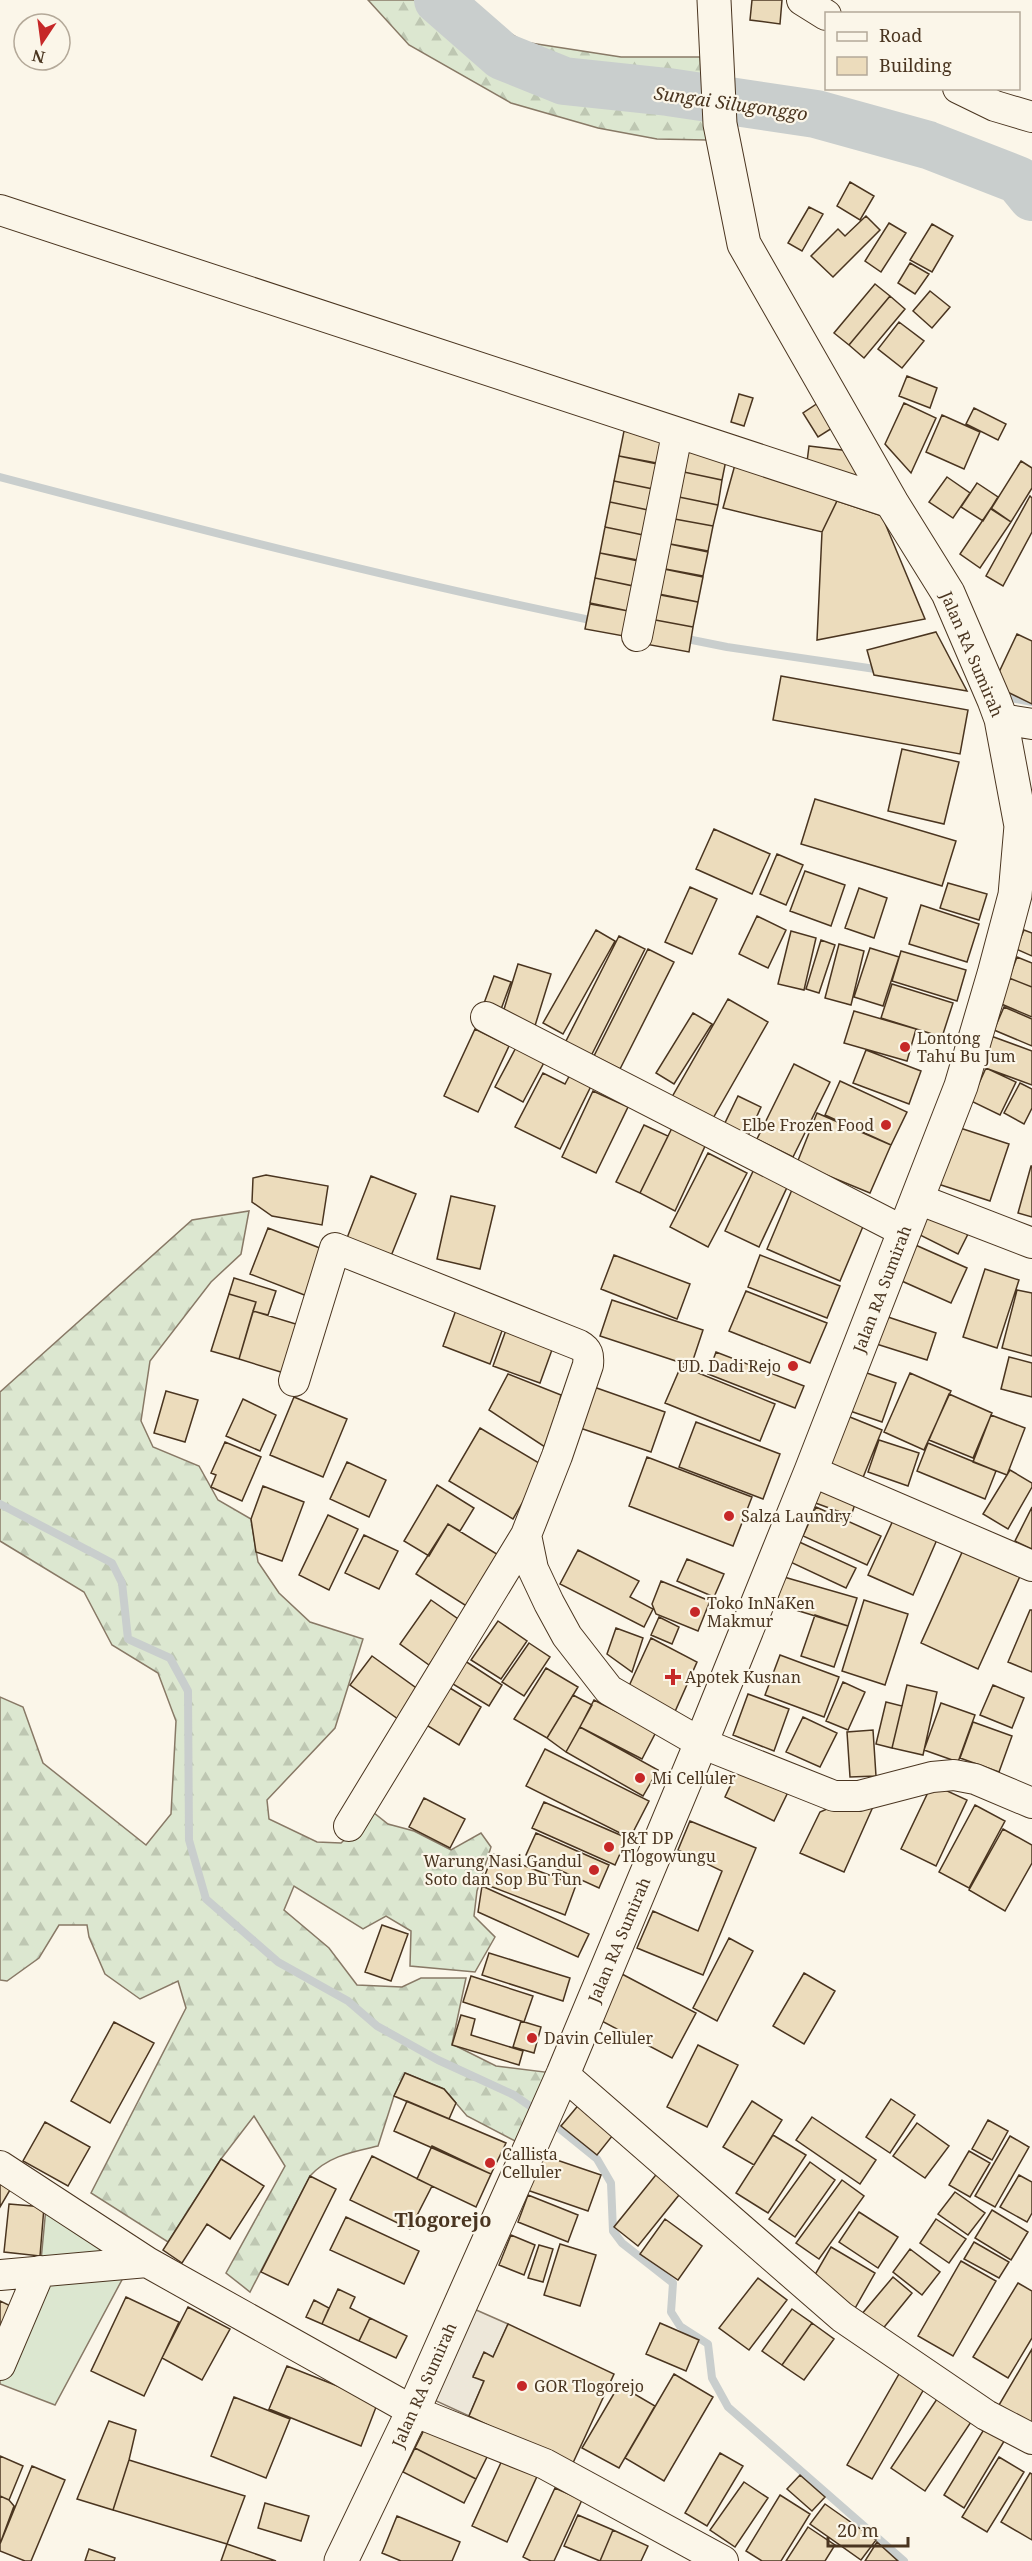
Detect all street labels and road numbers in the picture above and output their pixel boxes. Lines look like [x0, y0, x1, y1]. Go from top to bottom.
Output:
street label: Jalan RA Sumirah [935, 587, 1008, 720]
street label: Jalan RA Sumirah [847, 1222, 916, 1357]
street label: Jalan RA Sumirah [582, 1874, 655, 2007]
street label: Jalan RA Sumirah [386, 2319, 461, 2452]

